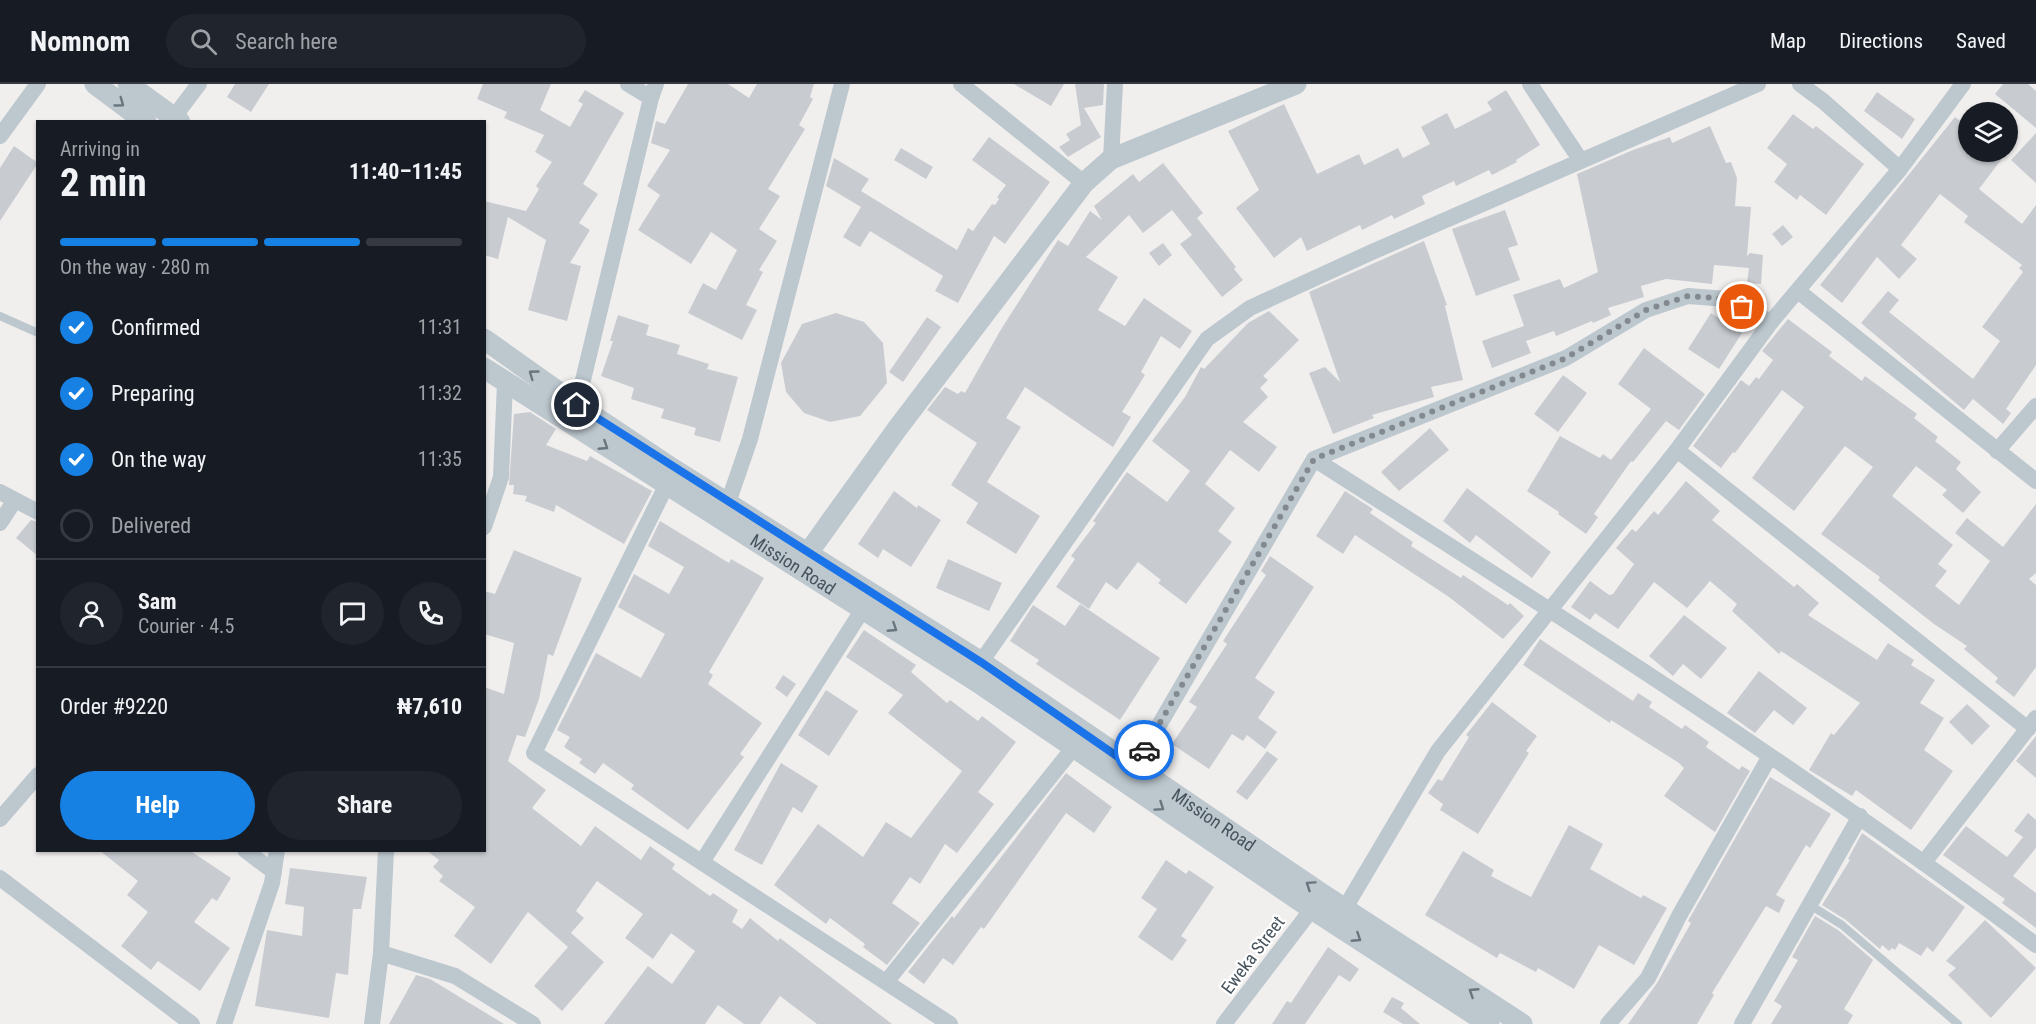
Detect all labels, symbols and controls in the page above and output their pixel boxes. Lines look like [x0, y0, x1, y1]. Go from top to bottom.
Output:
search box [166, 14, 586, 68]
text: Nomnom [30, 25, 130, 58]
icon: search [187, 25, 220, 58]
text: Search here [235, 29, 338, 54]
text: Map [1770, 29, 1806, 53]
text: Directions [1839, 29, 1923, 53]
text: Saved [1956, 29, 2006, 53]
one-way arrow [114, 96, 125, 107]
map controls [1958, 102, 2018, 162]
button: layers [1958, 102, 2018, 162]
text: Arriving in [60, 137, 140, 161]
text: 11:40–11:45 [349, 159, 462, 184]
text: 2 min [60, 160, 147, 206]
text: On the way · 280 m [60, 255, 210, 279]
pin [1716, 281, 1767, 332]
icon: bag [1725, 290, 1758, 323]
icon: check [60, 311, 93, 344]
text: Confirmed [111, 315, 200, 340]
text: 11:31 [418, 315, 462, 339]
one-way arrow [529, 370, 540, 381]
icon: check [60, 377, 93, 410]
pin [551, 379, 602, 430]
text: Preparing [111, 381, 195, 406]
text: 11:32 [418, 381, 462, 405]
icon: home [560, 388, 593, 421]
one-way arrow [597, 439, 608, 450]
icon: check [60, 443, 93, 476]
text: On the way [111, 447, 206, 472]
text: 11:35 [418, 447, 462, 471]
text: Delivered [111, 513, 191, 538]
street label: Mission Road [747, 529, 839, 599]
button: person [60, 582, 123, 645]
button: chat [321, 582, 384, 645]
button: phone [399, 582, 462, 645]
text: Sam [138, 589, 177, 614]
text: Courier · 4.5 [138, 614, 234, 638]
one-way arrow [886, 621, 897, 632]
text: Order #9220 [60, 694, 168, 719]
text: ₦7,610 [396, 694, 462, 719]
courier [1114, 720, 1174, 780]
icon: car [1128, 734, 1161, 767]
button: Help [60, 771, 255, 840]
button: Share [267, 771, 462, 840]
street label: Mission Road [1168, 784, 1259, 856]
one-way arrow [1153, 800, 1164, 811]
one-way arrow [1306, 881, 1316, 893]
street label: Eweka Street [1217, 912, 1289, 998]
one-way arrow [1350, 931, 1361, 942]
one-way arrow [1469, 988, 1480, 999]

